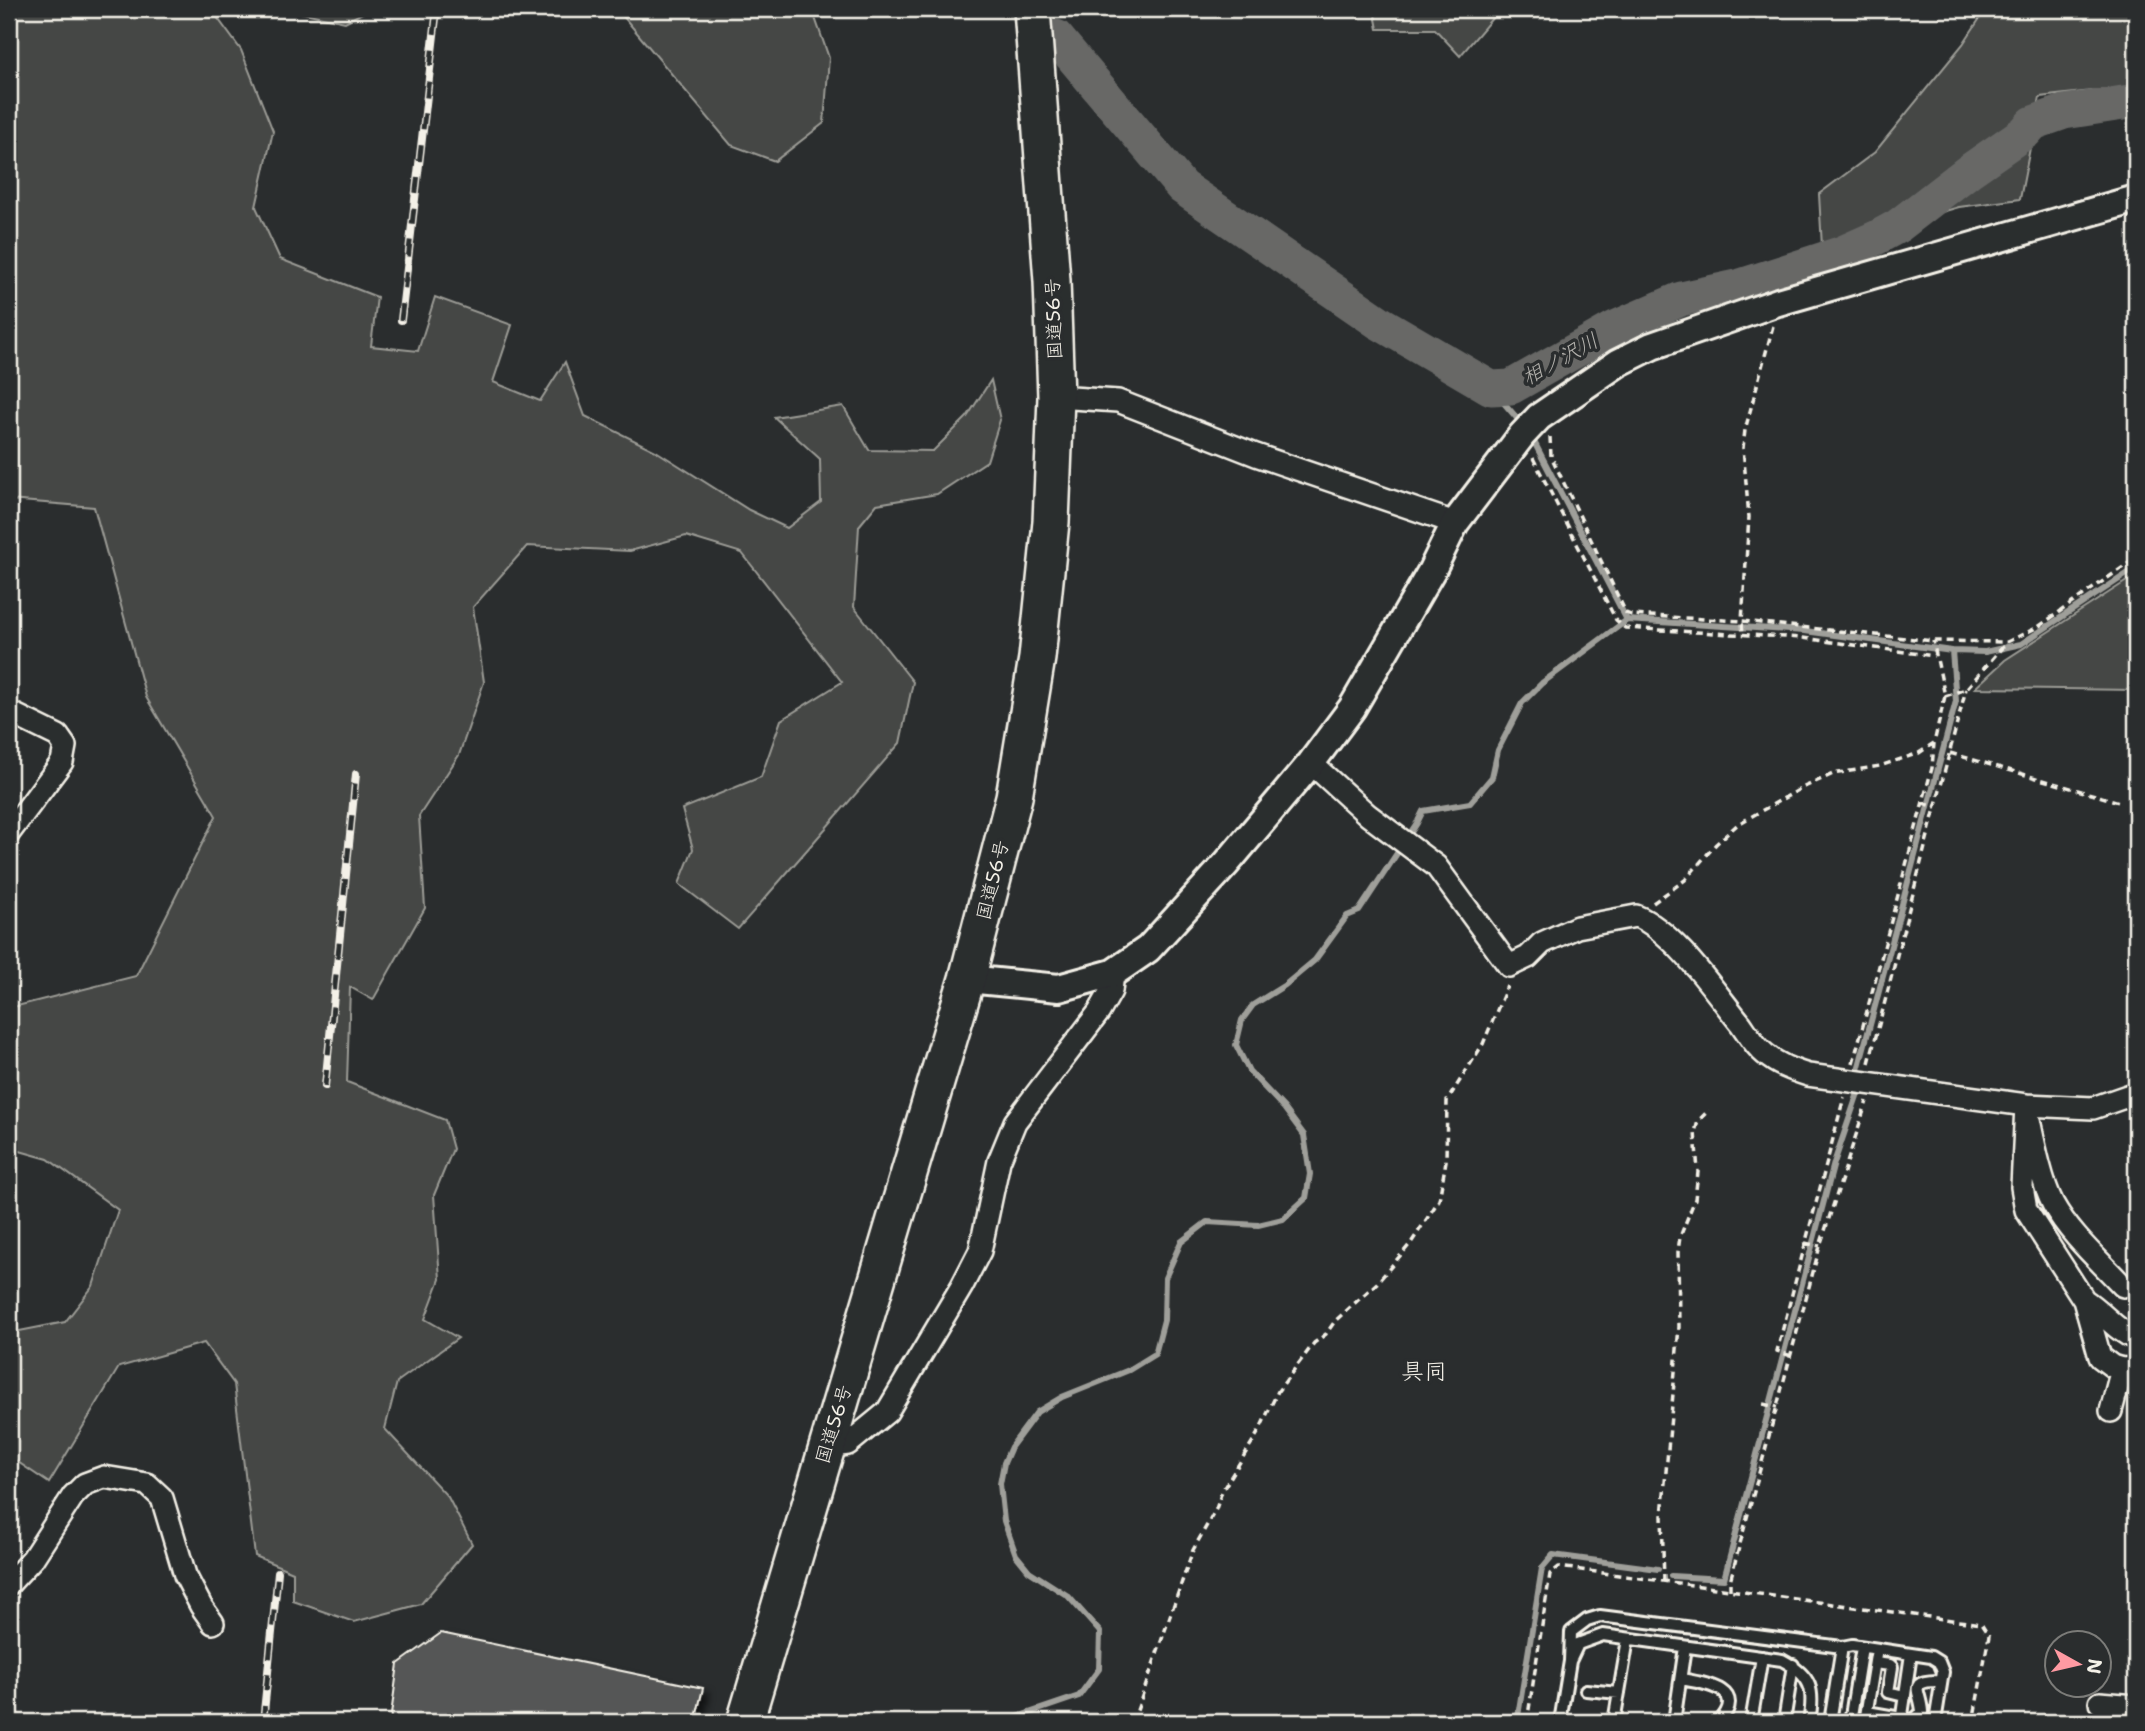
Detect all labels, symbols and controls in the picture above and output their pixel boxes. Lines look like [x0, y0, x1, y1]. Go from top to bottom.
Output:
street label: 国道56号 [1040, 278, 1067, 360]
water label: 相ノ沢川 [1516, 326, 1604, 392]
street label: 国道56号 [970, 837, 1014, 923]
district label: 具同 [1401, 1356, 1447, 1386]
street label: 国道56号 [810, 1381, 857, 1467]
north arrow [2044, 1630, 2114, 1700]
text: N [2081, 1657, 2108, 1675]

